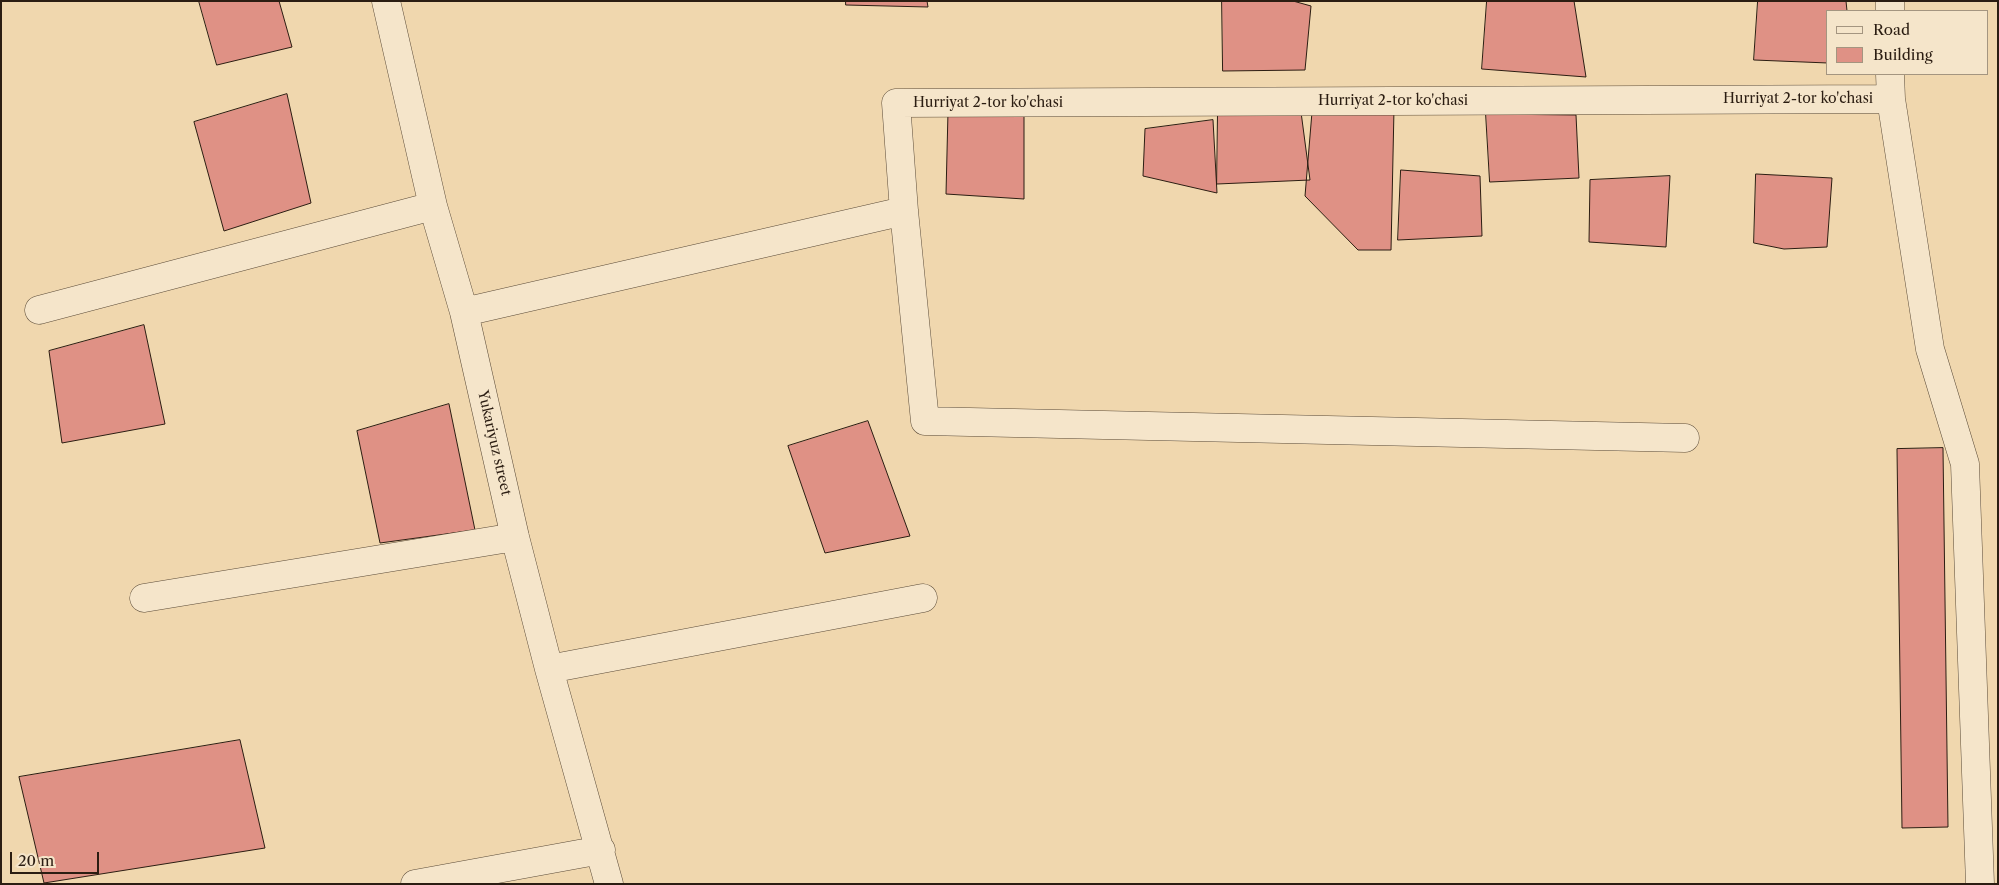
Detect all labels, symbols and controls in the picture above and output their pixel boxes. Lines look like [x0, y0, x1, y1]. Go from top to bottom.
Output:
legend [1826, 10, 1989, 75]
text: Road [1873, 20, 1910, 39]
text: Building [1873, 45, 1933, 64]
street label: Hurriyat 2-tor ko'chasi [1723, 91, 1873, 107]
street label: Hurriyat 2-tor ko'chasi [1318, 93, 1468, 109]
street label: Hurriyat 2-tor ko'chasi [913, 95, 1063, 111]
street label: Yukariyuz street [474, 389, 514, 497]
scale bar [12, 842, 101, 874]
text: 20 m [18, 851, 54, 870]

